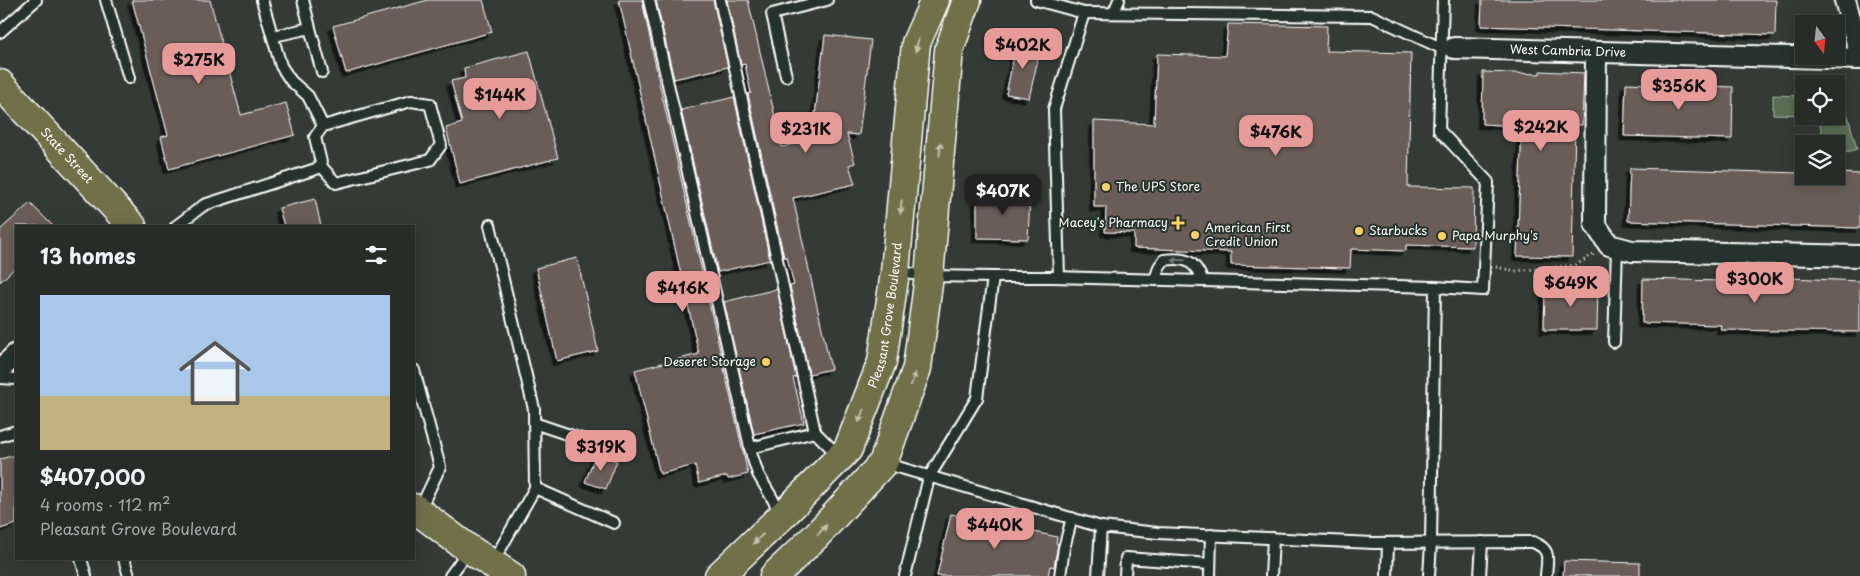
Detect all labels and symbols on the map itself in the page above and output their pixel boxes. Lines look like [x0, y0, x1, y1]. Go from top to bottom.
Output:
north arrow [1795, 15, 1845, 65]
pin: $402K [988, 28, 1058, 70]
one-way arrow [913, 37, 921, 53]
street label: West Cambria Drive [1510, 40, 1627, 61]
pin: $275K [164, 42, 234, 85]
pin: $356K [1644, 68, 1714, 111]
pin: $144K [465, 78, 535, 120]
pin: $242K [1506, 110, 1576, 152]
pin: $231K [771, 112, 841, 154]
pin: $476K [1241, 114, 1311, 157]
street label: State Street [37, 123, 98, 187]
one-way arrow [936, 140, 944, 156]
pin: $407K [968, 174, 1038, 216]
place label: The UPS Store [1116, 177, 1200, 195]
marker: The UPS Store [1100, 181, 1112, 193]
one-way arrow [897, 199, 905, 215]
place label: Macey's Pharmacy [1059, 213, 1168, 231]
marker: Macey's Pharmacy [1172, 217, 1184, 229]
place label: American First Credit Union [1205, 218, 1291, 250]
place label: Starbucks [1369, 221, 1428, 239]
marker: Starbucks [1353, 225, 1365, 237]
place label: Papa Murphy's [1452, 226, 1539, 244]
marker: American First Credit Union [1189, 229, 1201, 241]
marker: Papa Murphy's [1436, 230, 1448, 242]
street label: Pleasant Grove Boulevard [863, 241, 906, 390]
one-way arrow [1170, 256, 1186, 264]
pin: $300K [1720, 262, 1790, 304]
pin: $649K [1536, 266, 1606, 308]
pin: $416K [648, 270, 718, 313]
place label: Deseret Storage [663, 352, 756, 370]
marker: Deseret Storage [760, 356, 772, 368]
one-way arrow [909, 371, 917, 386]
one-way arrow [857, 409, 865, 424]
pin: $319K [566, 430, 636, 472]
pin: $440K [960, 508, 1030, 550]
one-way arrow [816, 524, 828, 536]
one-way arrow [752, 533, 764, 545]

